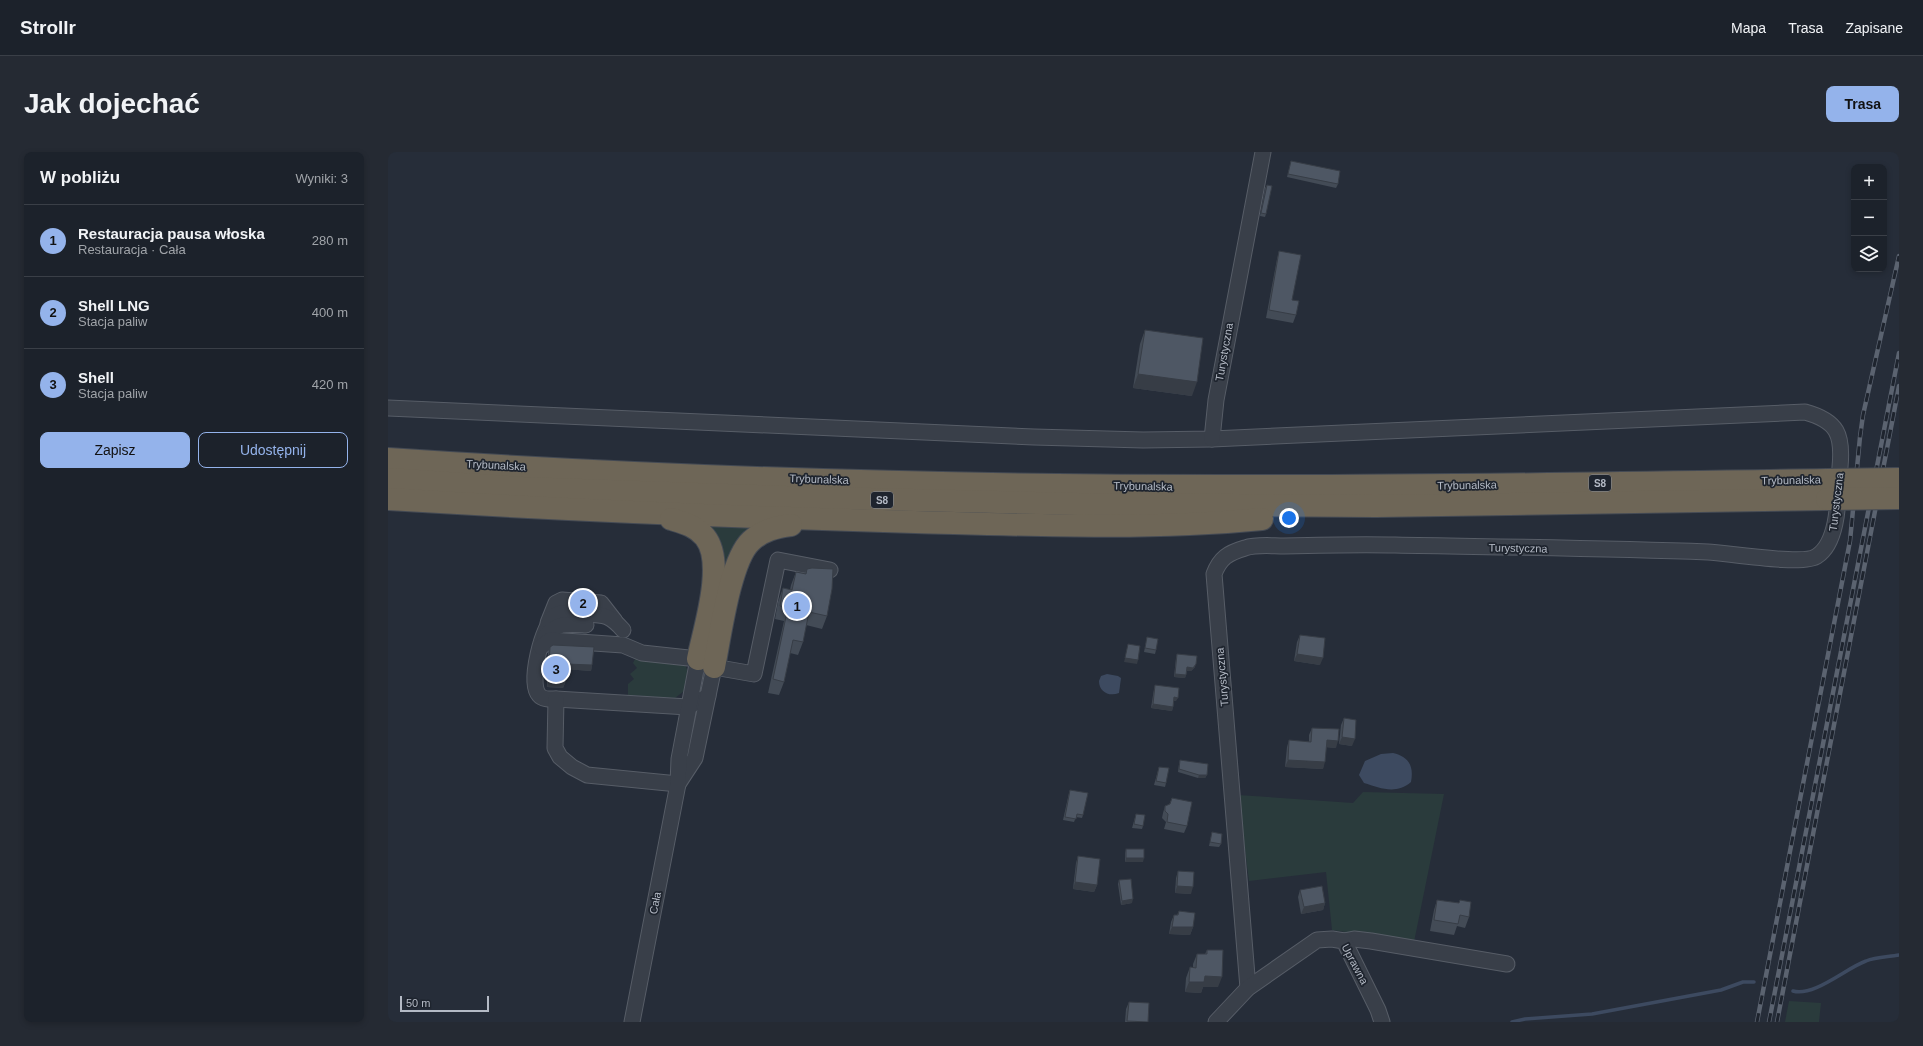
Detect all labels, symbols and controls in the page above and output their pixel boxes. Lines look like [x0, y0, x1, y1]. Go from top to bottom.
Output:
text: Strollr [20, 17, 76, 38]
text: Mapa [1731, 20, 1766, 36]
text: Trasa [1788, 20, 1823, 36]
text: Zapisane [1845, 20, 1903, 36]
button: Trasa [1826, 86, 1899, 122]
text: Jak dojechać [24, 88, 200, 119]
map controls [1851, 164, 1887, 272]
button: + [1851, 164, 1887, 200]
text: W pobliżu [40, 168, 120, 187]
text: Wyniki: 3 [295, 171, 348, 186]
button: − [1851, 200, 1887, 236]
text: Restauracja pausa włoska [78, 225, 265, 242]
text: 1 [49, 233, 57, 248]
text: 280 m [312, 233, 348, 248]
button: layers [1851, 236, 1887, 272]
text: Restauracja · Cała [78, 242, 186, 257]
text: Shell LNG [78, 297, 150, 314]
text: 2 [49, 305, 57, 320]
text: 400 m [312, 305, 348, 320]
text: Stacja paliw [78, 314, 147, 329]
street label: Turystyczna [1213, 321, 1235, 382]
text: Shell [78, 369, 114, 386]
text: 3 [49, 377, 57, 392]
text: 420 m [312, 377, 348, 392]
text: Stacja paliw [78, 386, 147, 401]
button: Zapisz [40, 432, 190, 468]
button: Udostępnij [198, 432, 348, 468]
street label: Trybunalska [466, 457, 527, 473]
street label: Turystyczna [1826, 471, 1846, 532]
street label: Trybunalska [789, 472, 850, 486]
street label: Trybunalska [1761, 473, 1822, 487]
road number: S8 [1589, 475, 1611, 491]
street label: Trybunalska [1437, 478, 1498, 492]
street label: Trybunalska [1113, 479, 1174, 493]
road number: S8 [871, 492, 893, 508]
your location [1279, 508, 1299, 528]
street label: Turystyczna [1488, 541, 1548, 555]
pin: 2 [570, 588, 596, 618]
pin: 1 [784, 591, 810, 621]
street label: Turystyczna [1213, 646, 1231, 707]
pin: 3 [543, 654, 569, 684]
street label: Cała [647, 890, 663, 915]
street label: Uprawna [1339, 942, 1371, 987]
scale bar [400, 994, 489, 1013]
text: 50 m [406, 997, 430, 1009]

